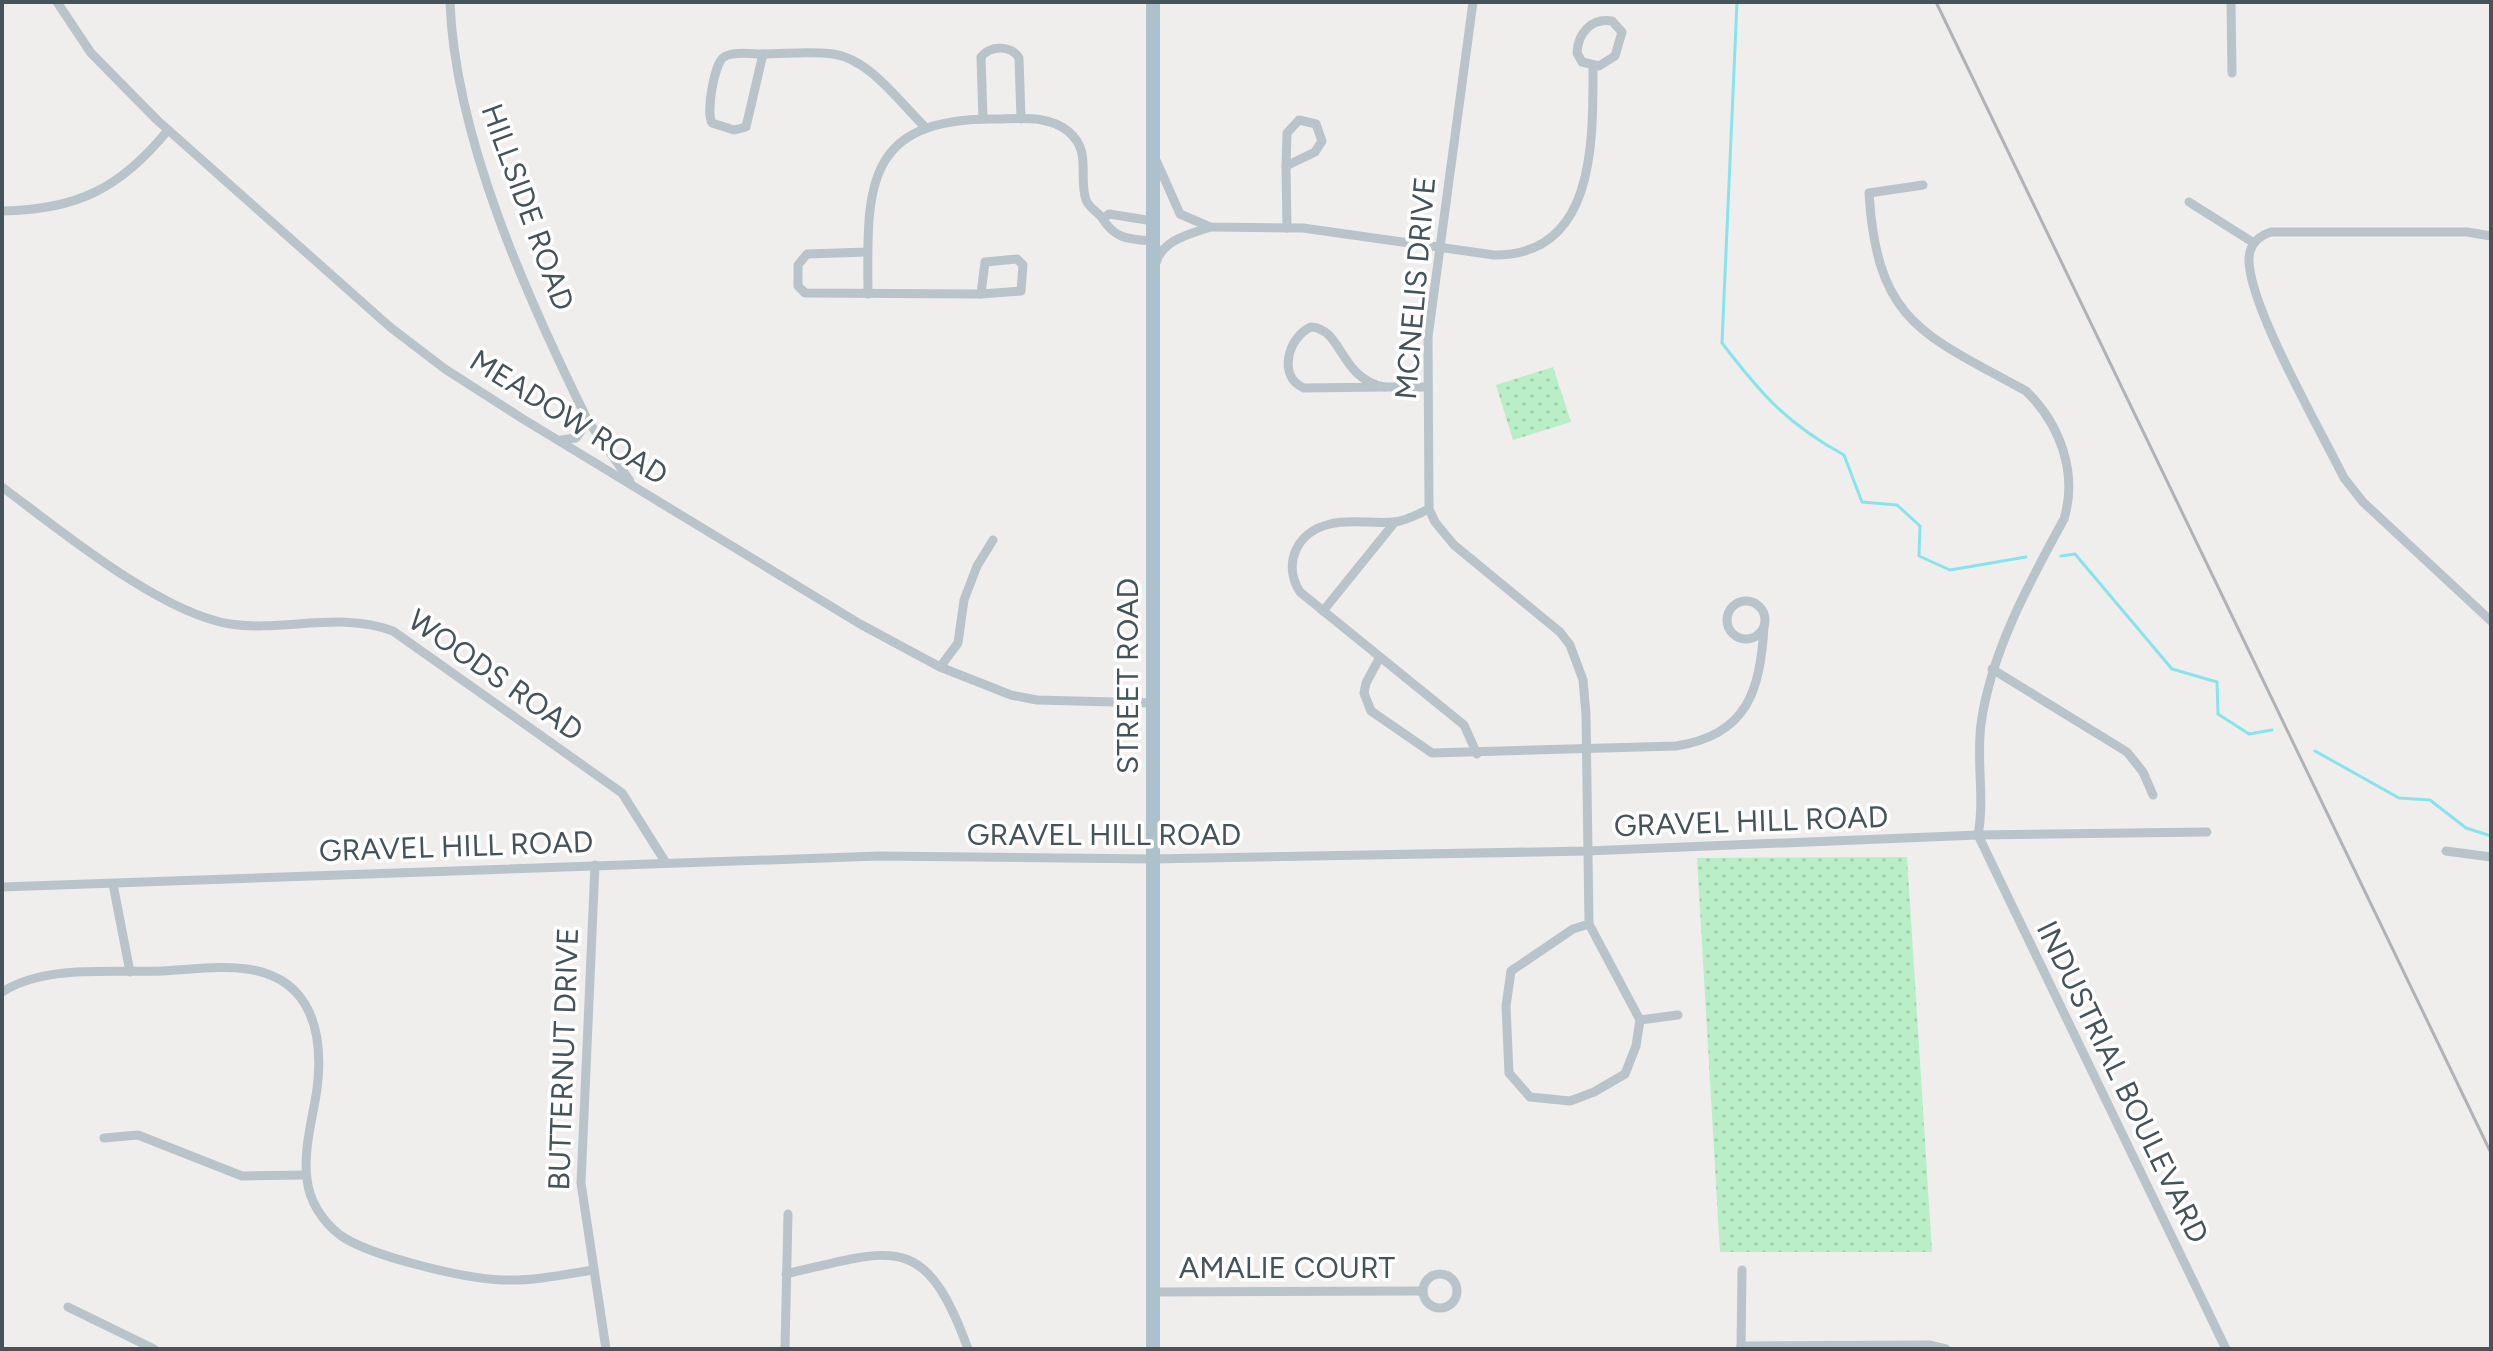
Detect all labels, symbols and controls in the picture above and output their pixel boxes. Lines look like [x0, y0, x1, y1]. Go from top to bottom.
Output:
street label: HILLSIDE ROAD [473, 99, 583, 315]
street label: MCNELIS DRIVE [1387, 175, 1443, 401]
street label: MEADOW ROAD [463, 341, 675, 493]
street label: STREET ROAD [1109, 578, 1146, 774]
street label: WOODS ROAD [401, 601, 591, 749]
street label: GRAVEL HILL ROAD [1613, 798, 1889, 844]
street label: GRAVEL HILL ROAD [967, 816, 1241, 853]
street label: GRAVEL HILL ROAD [318, 823, 594, 869]
street label: INDUSTRIAL BOULEVARD [2029, 915, 2217, 1249]
street label: BUTTERNUT DRIVE [540, 927, 586, 1191]
street label: AMALIE COURT [1179, 1249, 1396, 1286]

